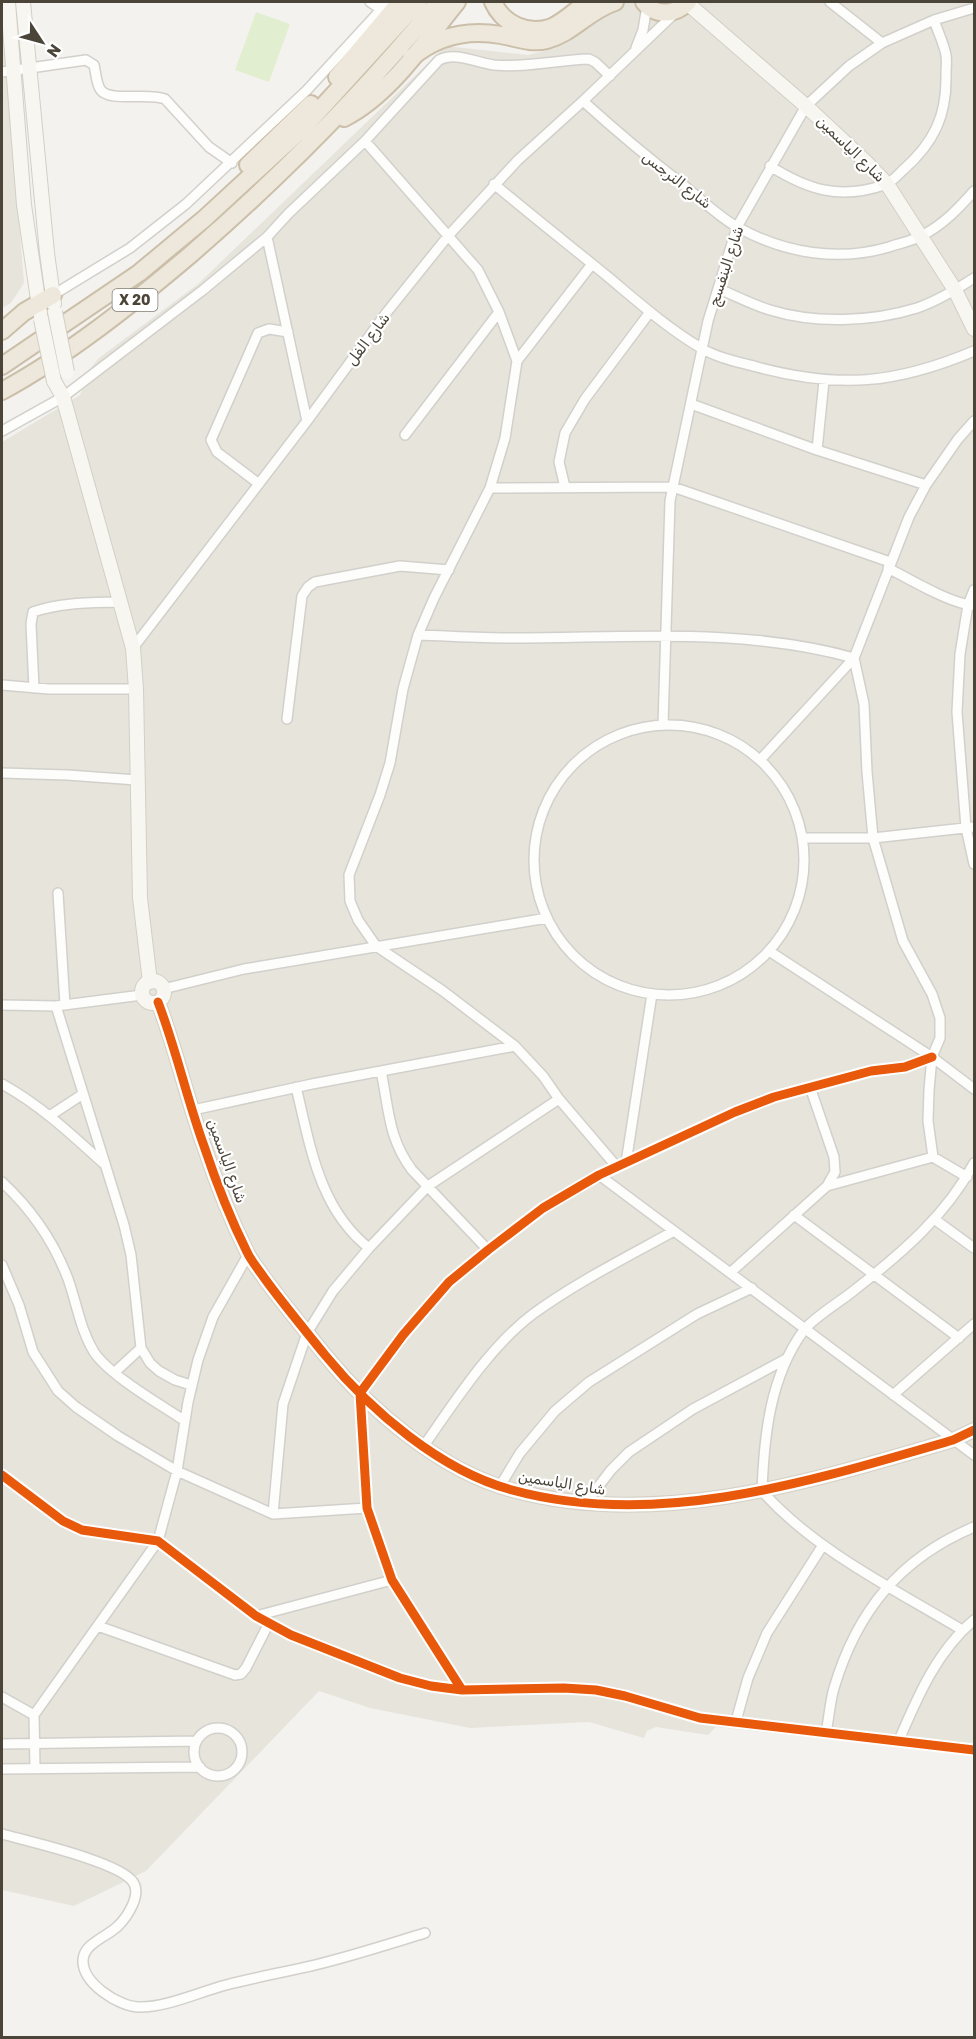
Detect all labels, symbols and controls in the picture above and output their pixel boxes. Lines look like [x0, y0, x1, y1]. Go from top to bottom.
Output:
north arrow [12, 12, 72, 72]
text: N [43, 40, 65, 61]
street label: شارع الياسمين [812, 112, 889, 188]
street label: شارع النرجس [638, 147, 715, 214]
street label: شارع البنفسج [705, 224, 749, 309]
road number: X 20 [112, 289, 158, 311]
street label: شارع الفل [342, 309, 395, 370]
street label: شارع الياسمين [202, 1117, 251, 1206]
street label: شارع الياسمين [517, 1467, 607, 1501]

